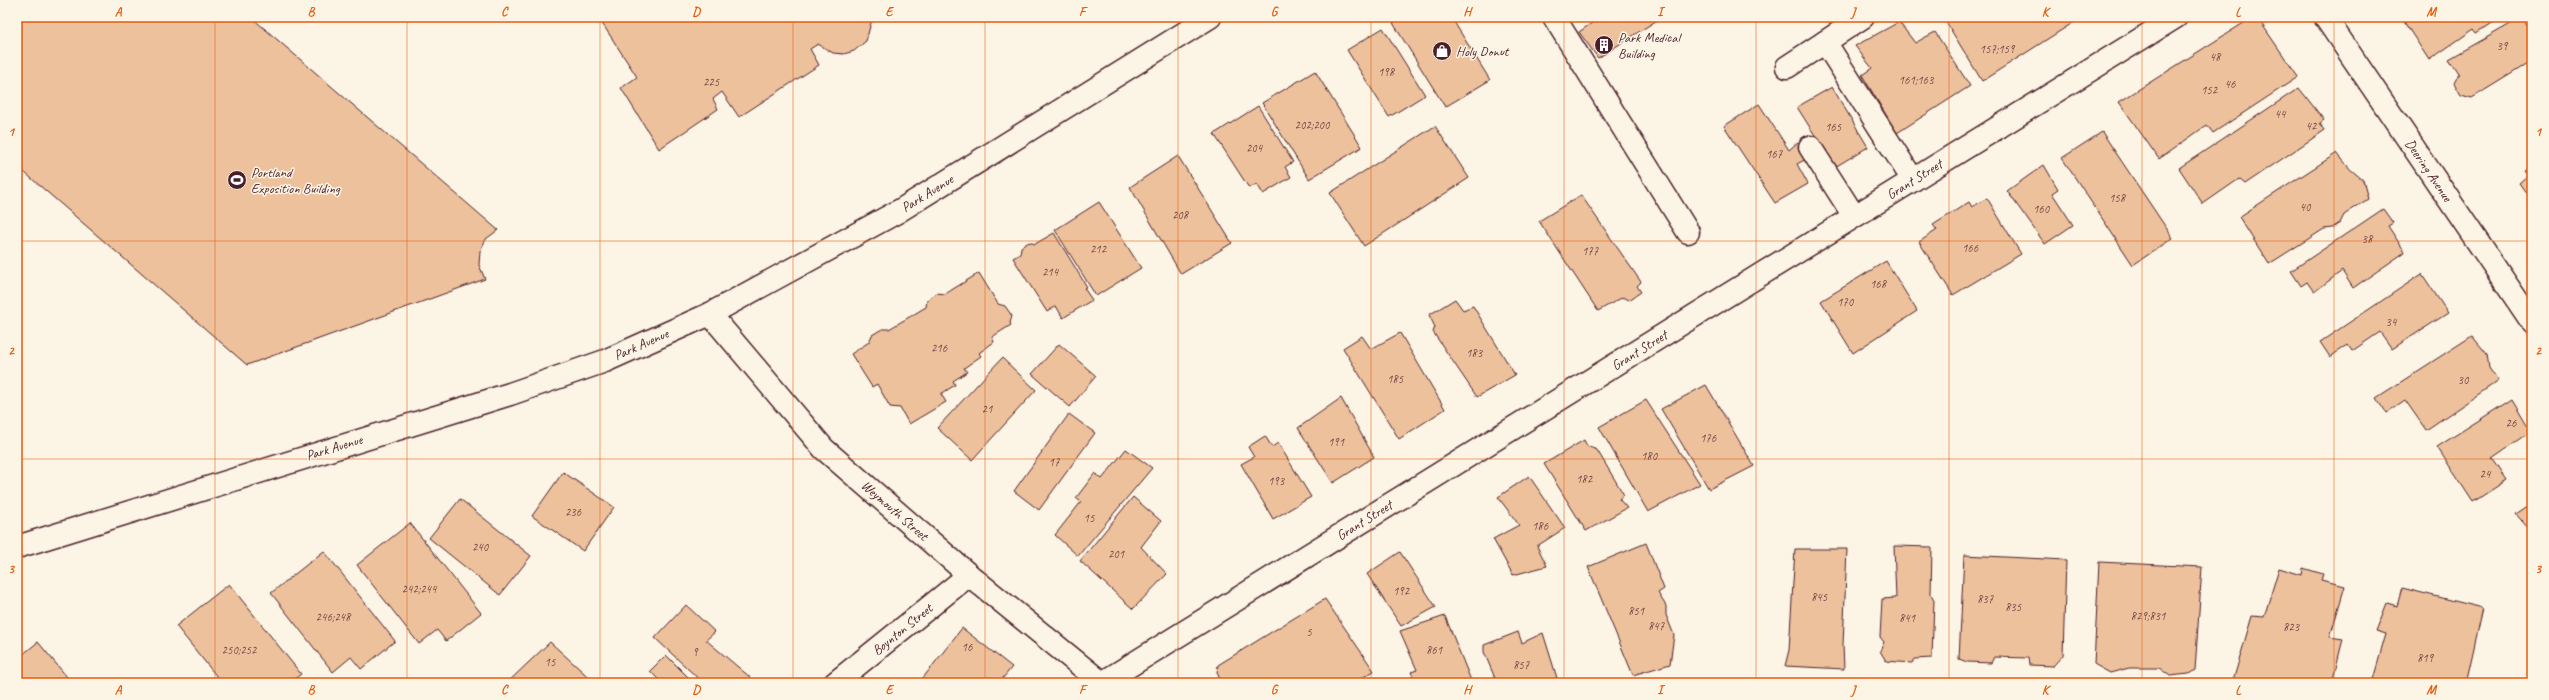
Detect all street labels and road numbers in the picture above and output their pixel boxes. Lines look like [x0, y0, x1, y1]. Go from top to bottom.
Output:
street label: Deering Avenue [2401, 136, 2457, 206]
street label: Grant Street [1883, 154, 1947, 203]
street label: Park Avenue [898, 170, 958, 216]
street label: Park Avenue [611, 324, 672, 364]
street label: Grant Street [1608, 325, 1672, 374]
street label: Park Avenue [304, 430, 366, 464]
street label: Weymouth Street [858, 477, 933, 545]
street label: Grant Street [1333, 495, 1397, 544]
street label: Boynton Street [869, 599, 937, 659]

